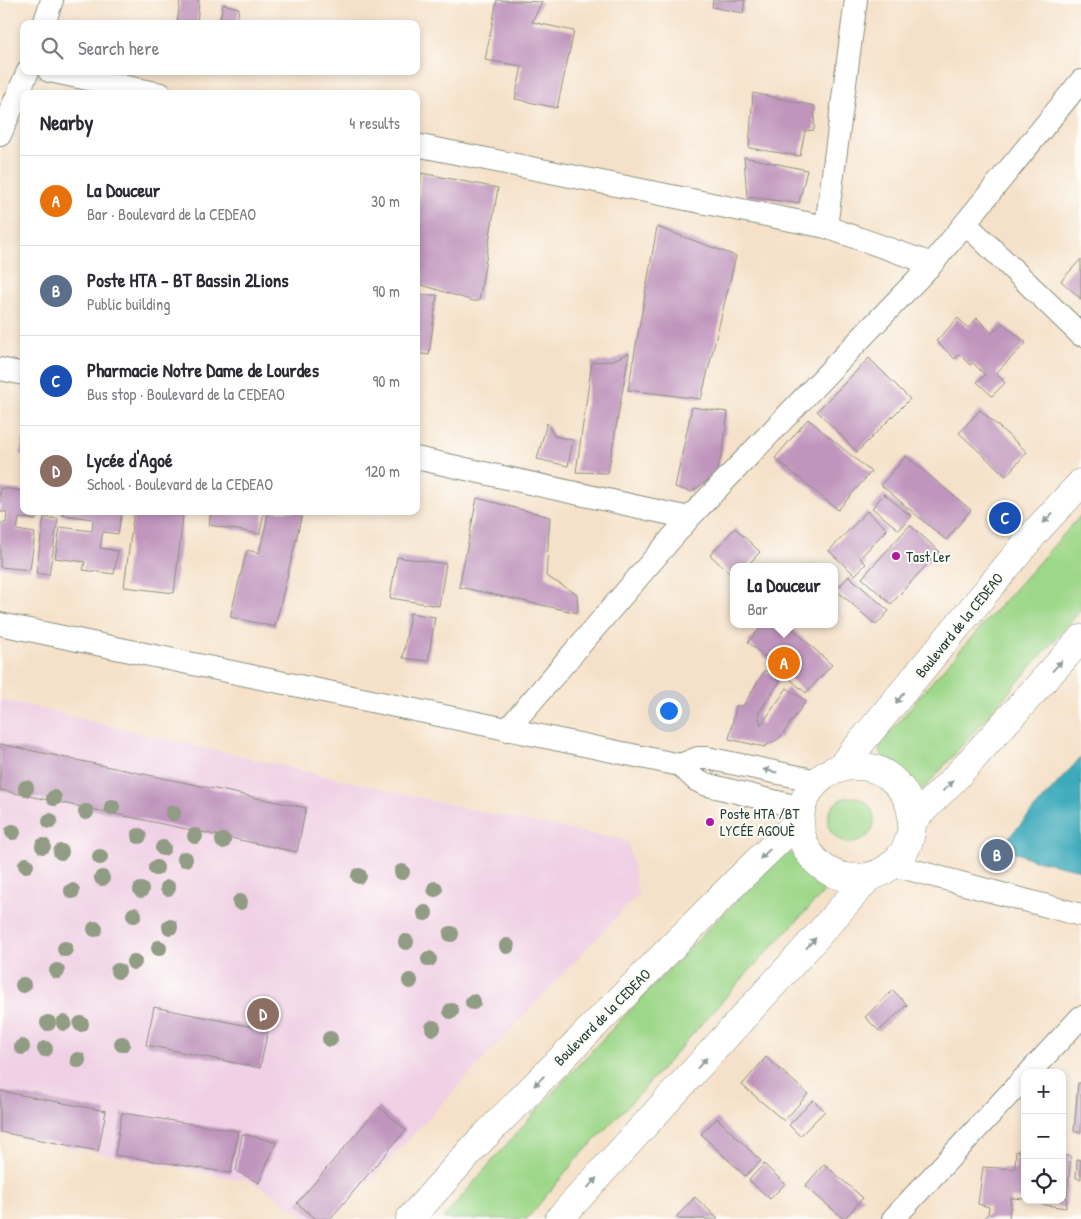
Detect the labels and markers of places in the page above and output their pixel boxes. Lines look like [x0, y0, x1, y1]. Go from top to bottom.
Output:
pin: C [989, 499, 1021, 537]
place label: Tast Ler [906, 546, 951, 567]
marker: Tast Ler [890, 550, 902, 562]
pin: A [768, 644, 800, 682]
place label: Poste HTA /BT LYCÉE AGOUÈ [720, 803, 800, 841]
marker: Poste HTA /BT LYCÉE AGOUÈ [704, 816, 716, 828]
pin: B [981, 836, 1013, 874]
pin: D [247, 995, 279, 1033]

